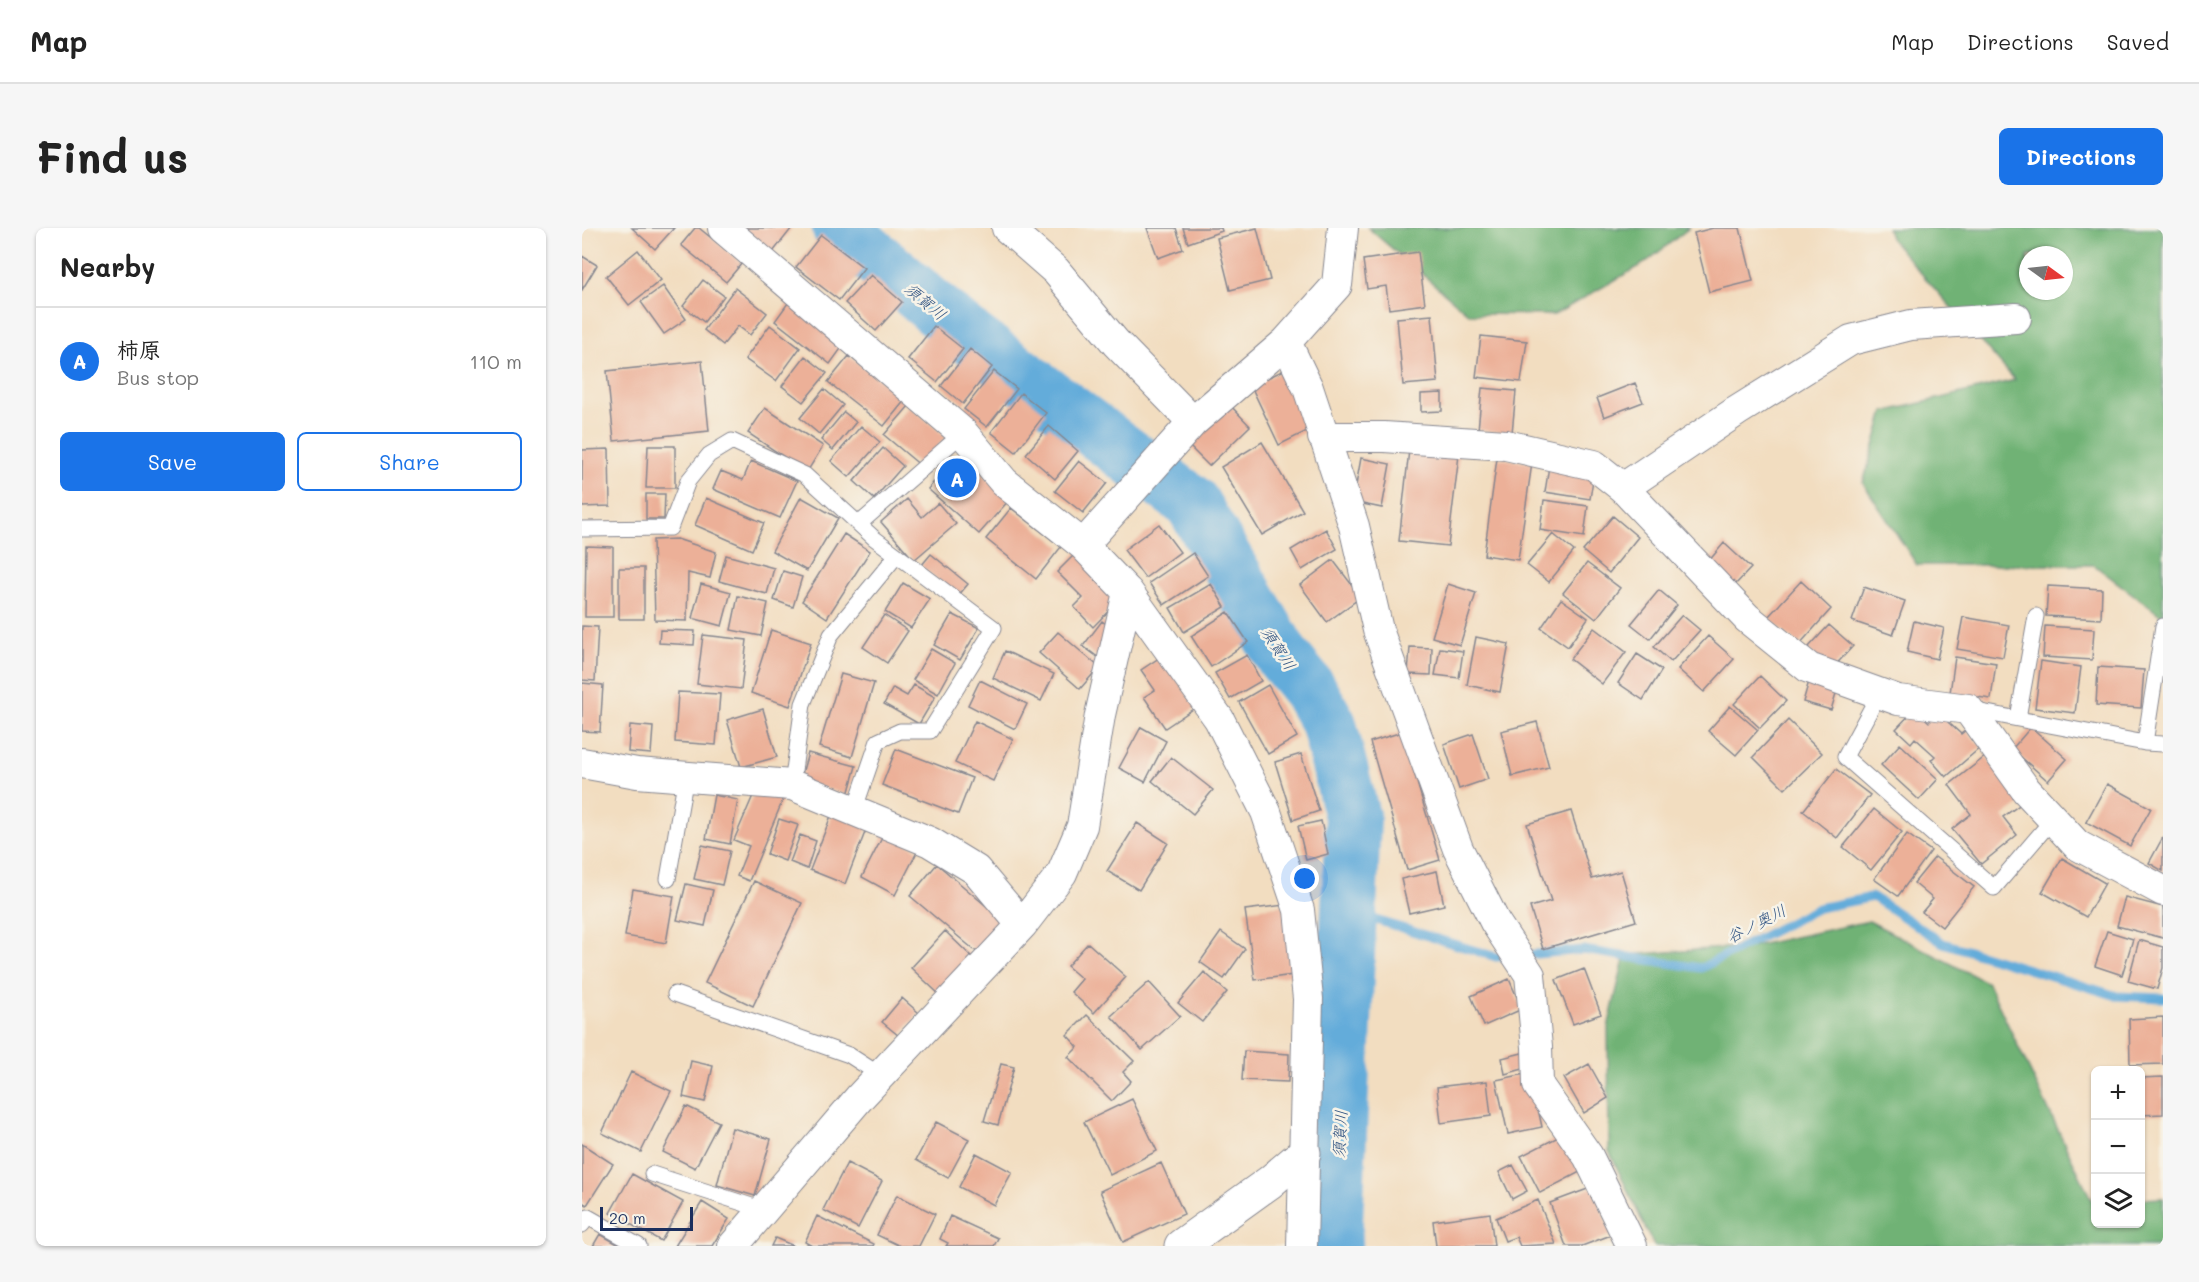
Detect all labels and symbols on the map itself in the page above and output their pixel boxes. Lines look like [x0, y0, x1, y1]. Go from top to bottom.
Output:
north arrow [2019, 246, 2073, 300]
water label: 須賀川 [901, 278, 951, 324]
pin: A [938, 456, 976, 500]
water label: 須賀川 [1257, 622, 1301, 674]
your location [1290, 864, 1319, 893]
water label: 谷ノ奥川 [1723, 899, 1789, 947]
water label: 須賀川 [1327, 1109, 1351, 1159]
scale bar [600, 1204, 693, 1232]

